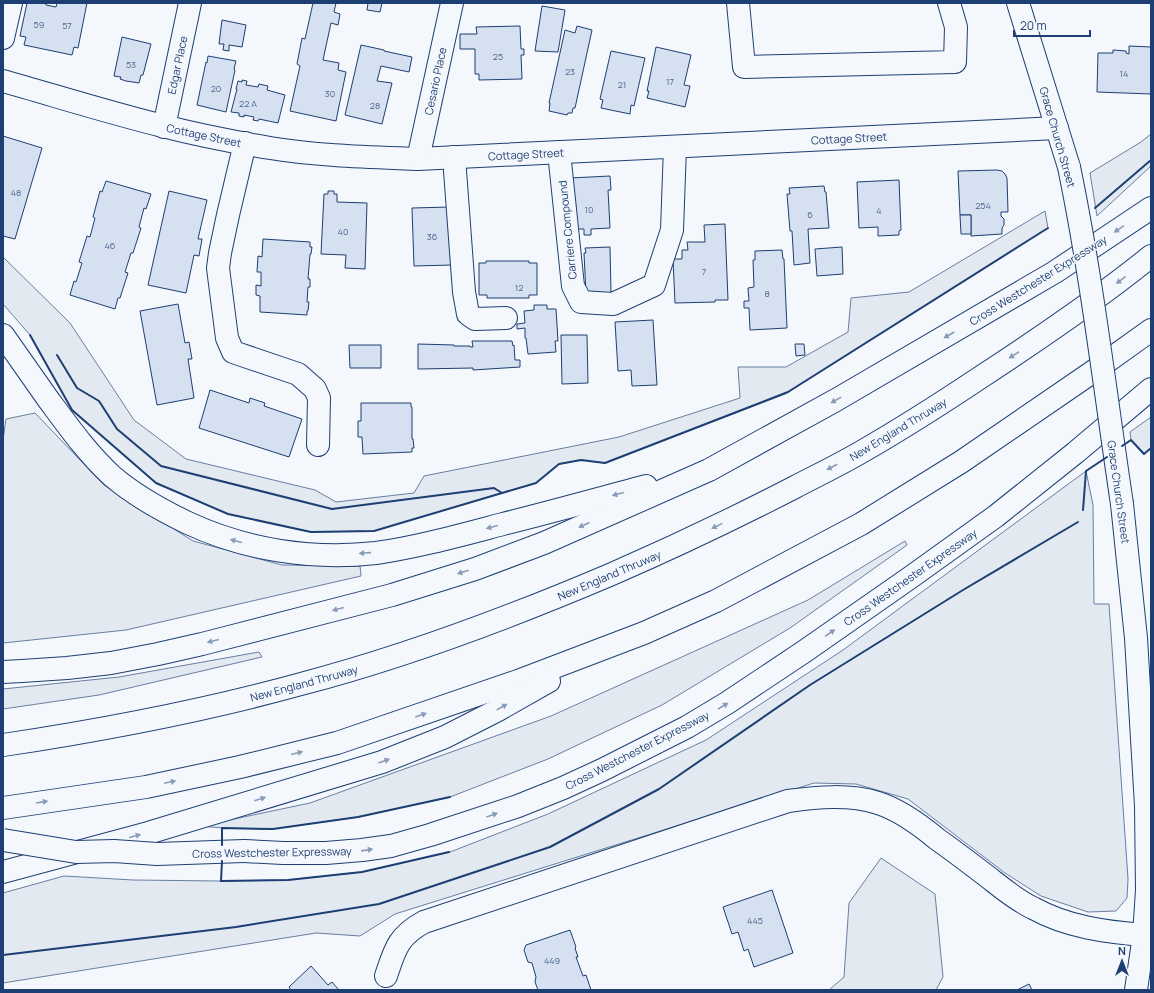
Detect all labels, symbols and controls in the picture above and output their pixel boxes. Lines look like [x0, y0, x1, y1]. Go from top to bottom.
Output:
scale bar [1014, 12, 1090, 38]
text: 20 m [1020, 17, 1047, 34]
house number: 59 [34, 18, 44, 31]
house number: 57 [62, 19, 72, 32]
street label: Edgar Place [164, 34, 191, 96]
street label: Cesario Place [420, 45, 450, 116]
house number: 25 [493, 50, 503, 63]
house number: 53 [126, 58, 136, 71]
house number: 23 [565, 65, 575, 78]
house number: 14 [1120, 67, 1128, 80]
house number: 17 [666, 75, 674, 88]
house number: 21 [618, 78, 626, 91]
house number: 20 [211, 82, 221, 95]
street label: Grace Church Street [1036, 85, 1080, 189]
house number: 30 [325, 87, 335, 100]
house number: 22 A [239, 97, 257, 110]
house number: 28 [370, 99, 380, 112]
street label: Cottage Street [165, 120, 243, 150]
street label: Cottage Street [811, 129, 887, 147]
street label: Cottage Street [488, 145, 564, 163]
street label: Carriere Compound [554, 180, 580, 280]
house number: 48 [11, 186, 21, 199]
house number: 254 [975, 199, 991, 212]
house number: 10 [585, 203, 594, 216]
house number: 4 [876, 204, 882, 217]
house number: 6 [807, 208, 813, 221]
house number: 40 [338, 225, 348, 238]
one-way arrow [1113, 225, 1124, 233]
house number: 36 [427, 230, 438, 243]
street label: Cross Westchester Expressway [966, 231, 1110, 329]
house number: 46 [105, 239, 116, 252]
house number: 7 [702, 265, 707, 278]
one-way arrow [1115, 276, 1126, 284]
house number: 12 [515, 281, 523, 294]
house number: 8 [764, 287, 770, 300]
one-way arrow [943, 331, 955, 338]
one-way arrow [1009, 351, 1020, 359]
street label: New England Thruway [847, 394, 950, 464]
one-way arrow [830, 396, 842, 403]
street label: Grace Church Street [1104, 439, 1134, 545]
one-way arrow [827, 464, 838, 471]
one-way arrow [611, 491, 623, 497]
one-way arrow [578, 523, 590, 529]
one-way arrow [711, 523, 722, 529]
one-way arrow [486, 524, 498, 530]
street label: Cross Westchester Expressway [840, 525, 980, 629]
one-way arrow [230, 538, 242, 544]
street label: New England Thruway [555, 546, 663, 604]
one-way arrow [359, 550, 371, 557]
one-way arrow [457, 569, 469, 575]
one-way arrow [332, 606, 344, 612]
one-way arrow [825, 629, 836, 637]
one-way arrow [206, 639, 219, 645]
street label: New England Thruway [249, 661, 360, 705]
one-way arrow [718, 702, 728, 710]
one-way arrow [497, 704, 508, 711]
street label: Cross Westchester Expressway [563, 707, 712, 793]
one-way arrow [415, 712, 427, 718]
one-way arrow [290, 749, 303, 755]
one-way arrow [379, 758, 391, 764]
one-way arrow [164, 778, 176, 784]
one-way arrow [254, 796, 266, 802]
one-way arrow [35, 799, 48, 805]
one-way arrow [486, 812, 498, 818]
one-way arrow [130, 833, 142, 839]
street label: Cross Westchester Expressway [192, 843, 352, 861]
one-way arrow [361, 847, 373, 853]
house number: 445 [747, 914, 763, 927]
north arrow [1102, 941, 1142, 981]
text: N [1118, 943, 1126, 958]
house number: 449 [544, 954, 560, 967]

